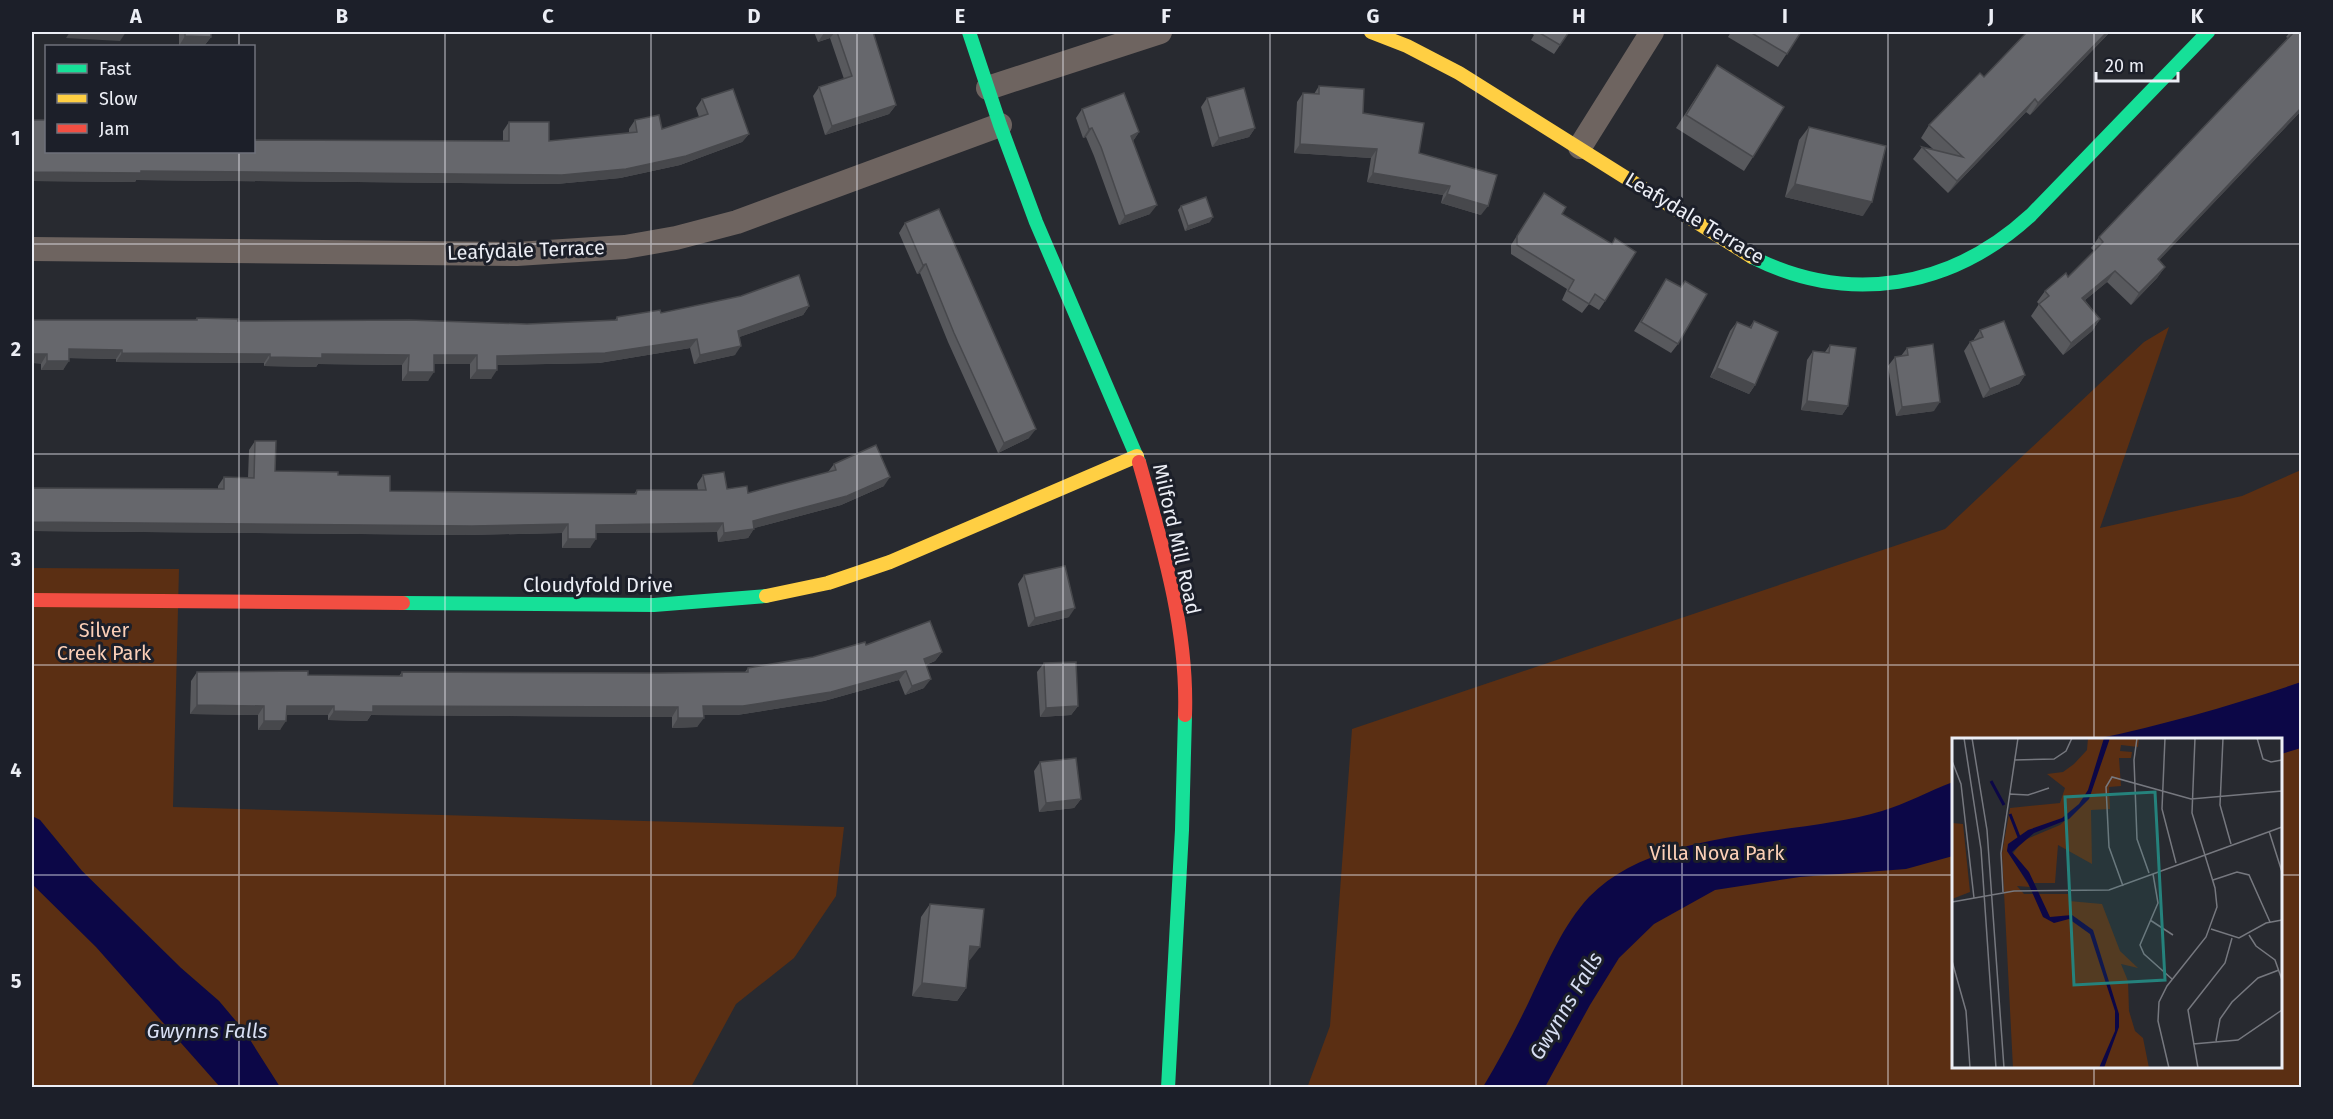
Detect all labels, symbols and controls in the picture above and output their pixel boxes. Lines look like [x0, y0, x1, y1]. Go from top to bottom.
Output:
text: A [129, 4, 143, 28]
text: B [336, 4, 348, 28]
text: C [542, 4, 554, 28]
text: D [747, 4, 761, 28]
text: E [955, 4, 965, 28]
text: F [1161, 4, 1171, 28]
text: G [1367, 4, 1379, 28]
text: H [1572, 4, 1586, 28]
text: I [1782, 4, 1788, 28]
text: J [1987, 4, 1994, 28]
text: K [2191, 4, 2204, 28]
legend [45, 45, 255, 153]
scale bar [2096, 45, 2178, 83]
text: 20 m [2105, 55, 2144, 77]
text: Fast [99, 58, 132, 80]
text: Slow [99, 88, 138, 110]
text: Jam [99, 118, 130, 140]
text: 1 [11, 126, 21, 150]
street label: Leafydale Terrace [1621, 167, 1769, 269]
street label: Leafydale Terrace [447, 235, 605, 265]
text: 2 [11, 337, 21, 361]
street label: Milford Mill Road [1148, 461, 1206, 617]
text: 3 [10, 547, 21, 571]
street label: Cloudyfold Drive [523, 573, 673, 597]
park label: Silver Creek Park [57, 618, 152, 665]
inset map [1952, 738, 2282, 1068]
text: 4 [10, 758, 22, 782]
park label: Villa Nova Park [1650, 841, 1785, 865]
water label: Gwynns Falls [1524, 947, 1608, 1065]
text: 5 [11, 969, 22, 993]
water label: Gwynns Falls [147, 1018, 268, 1044]

